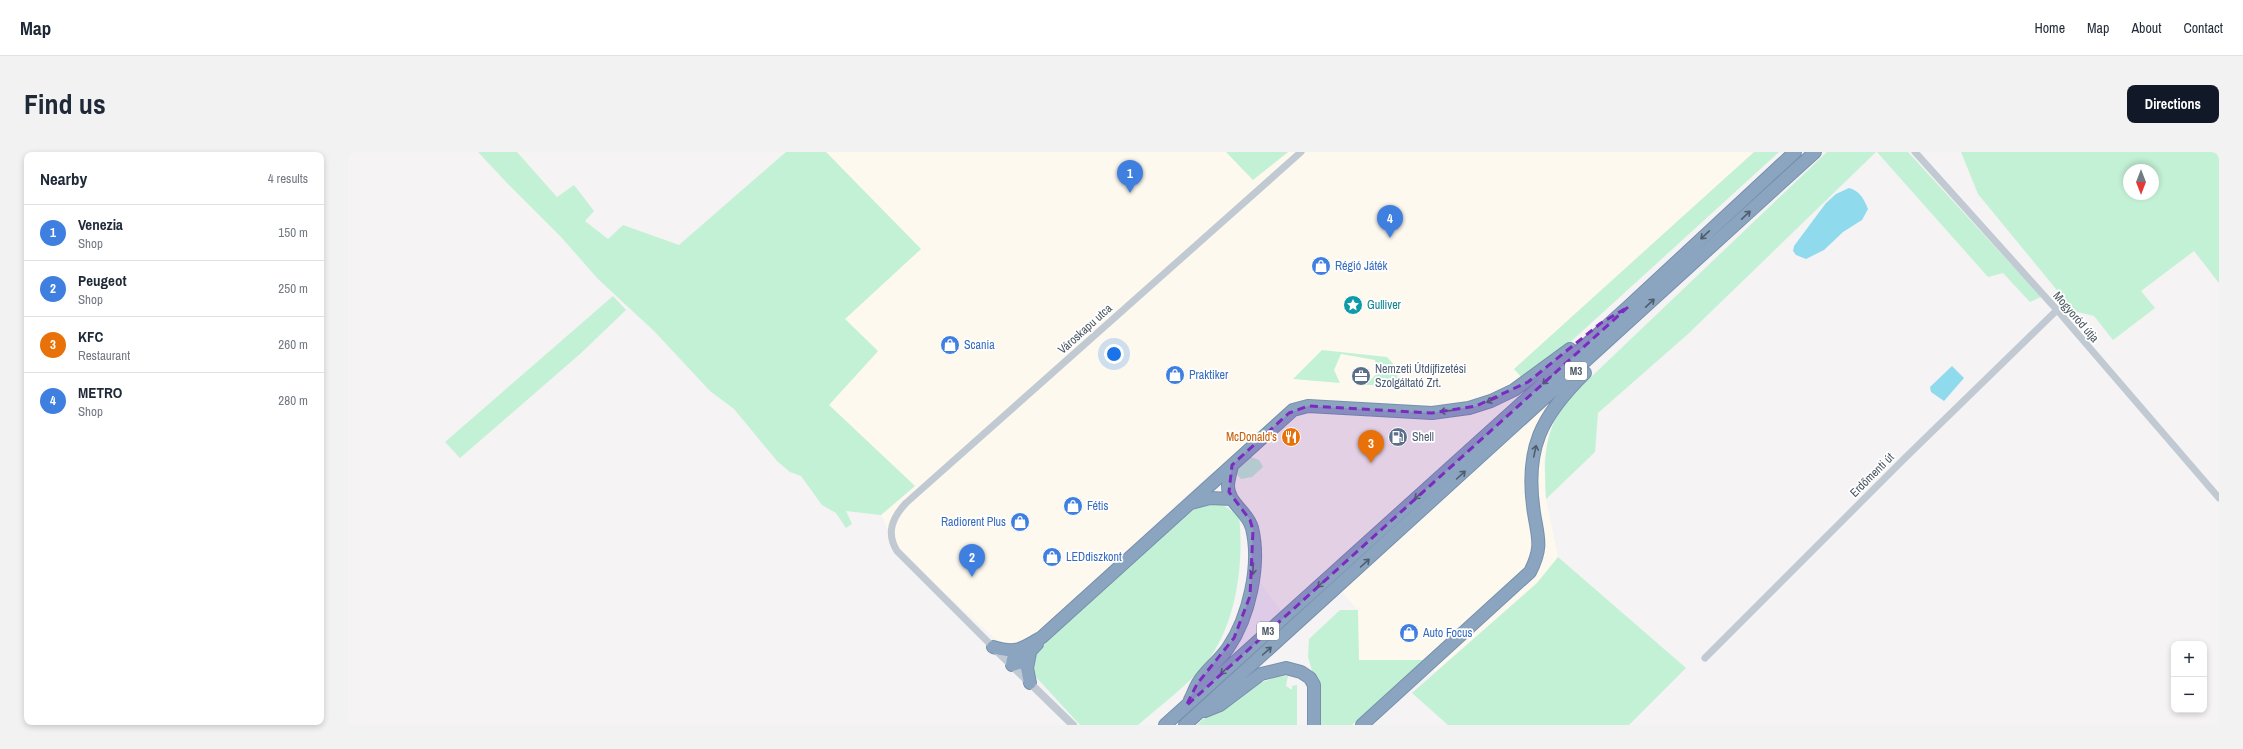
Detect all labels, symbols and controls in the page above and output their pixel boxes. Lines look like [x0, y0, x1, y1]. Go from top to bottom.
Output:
text: Map [20, 15, 51, 41]
text: Home [2034, 19, 2065, 37]
text: Map [2087, 19, 2109, 37]
text: About [2131, 19, 2161, 37]
text: Contact [2183, 19, 2223, 37]
text: Find us [24, 85, 106, 123]
button: Directions [2127, 85, 2219, 123]
pin: 1 [1117, 160, 1143, 193]
north arrow [2123, 164, 2159, 200]
text: Nearby [40, 167, 87, 190]
text: 4 results [268, 170, 308, 187]
pin: 4 [1377, 205, 1403, 238]
one-way arrow [1741, 210, 1751, 220]
text: Venezia [78, 214, 123, 235]
text: 1 [50, 224, 56, 241]
text: 150 m [278, 224, 308, 241]
one-way arrow [1700, 231, 1710, 240]
text: Shop [78, 235, 103, 252]
shop icon: Régió Játék [1310, 255, 1332, 277]
place label: Régió Játék [1335, 258, 1388, 274]
text: Peugeot [78, 270, 127, 291]
text: 2 [50, 280, 56, 297]
text: 250 m [278, 280, 308, 297]
street label: Mogyoród útja [2050, 288, 2103, 346]
text: Shop [78, 291, 103, 308]
place icon: Gulliver [1342, 294, 1364, 316]
place label: Gulliver [1367, 297, 1402, 313]
one-way arrow [1645, 299, 1655, 308]
street label: Városkapu utca [1055, 300, 1116, 358]
text: KFC [78, 326, 103, 347]
shop icon: Scania [939, 334, 961, 356]
text: 3 [50, 336, 56, 353]
text: 260 m [278, 336, 308, 353]
place label: Scania [964, 337, 995, 353]
your location [1104, 344, 1124, 364]
text: Restaurant [78, 347, 130, 364]
place label: Nemzeti Útdíjfizetési Szolgáltató Zrt. [1375, 361, 1466, 391]
road number: M3 [1565, 362, 1587, 380]
shop icon: Praktiker [1164, 364, 1186, 386]
office icon: Nemzeti Útdíjfizetési Szolgáltató Zrt. [1350, 365, 1372, 387]
place label: Praktiker [1189, 367, 1229, 383]
one-way arrow [1542, 375, 1552, 384]
text: METRO [78, 382, 122, 403]
text: 4 [50, 392, 56, 409]
text: 280 m [278, 392, 308, 409]
one-way arrow [1487, 397, 1499, 405]
text: Shop [78, 403, 103, 420]
one-way arrow [1440, 408, 1453, 415]
restaurant icon: McDonald's [1280, 426, 1302, 448]
fuel station icon: Shell [1387, 426, 1409, 448]
place label: McDonald's [1226, 429, 1277, 445]
place label: Shell [1412, 429, 1434, 445]
pin: 3 [1358, 430, 1384, 463]
one-way arrow [1531, 444, 1539, 457]
street label: Erdőmenti út [1846, 449, 1898, 501]
one-way arrow [1456, 470, 1466, 480]
one-way arrow [1414, 490, 1424, 500]
shop icon: Fétis [1062, 495, 1084, 517]
place label: Fétis [1087, 498, 1108, 514]
shop icon: Radiorent Plus [1009, 511, 1031, 533]
place label: Radiorent Plus [941, 514, 1006, 530]
pin: 2 [959, 544, 985, 577]
shop icon: LEDdiszkont [1041, 546, 1063, 568]
place label: LEDdiszkont [1066, 549, 1122, 565]
one-way arrow [1360, 558, 1370, 567]
one-way arrow [1249, 562, 1256, 575]
one-way arrow [1317, 578, 1327, 587]
road number: M3 [1257, 622, 1279, 640]
shop icon: Auto Focus [1398, 622, 1420, 644]
place label: Auto Focus [1422, 625, 1472, 641]
map controls [2171, 641, 2207, 713]
button: + [2171, 641, 2207, 677]
one-way arrow [1262, 646, 1272, 656]
one-way arrow [1220, 666, 1231, 675]
button: − [2171, 677, 2207, 713]

